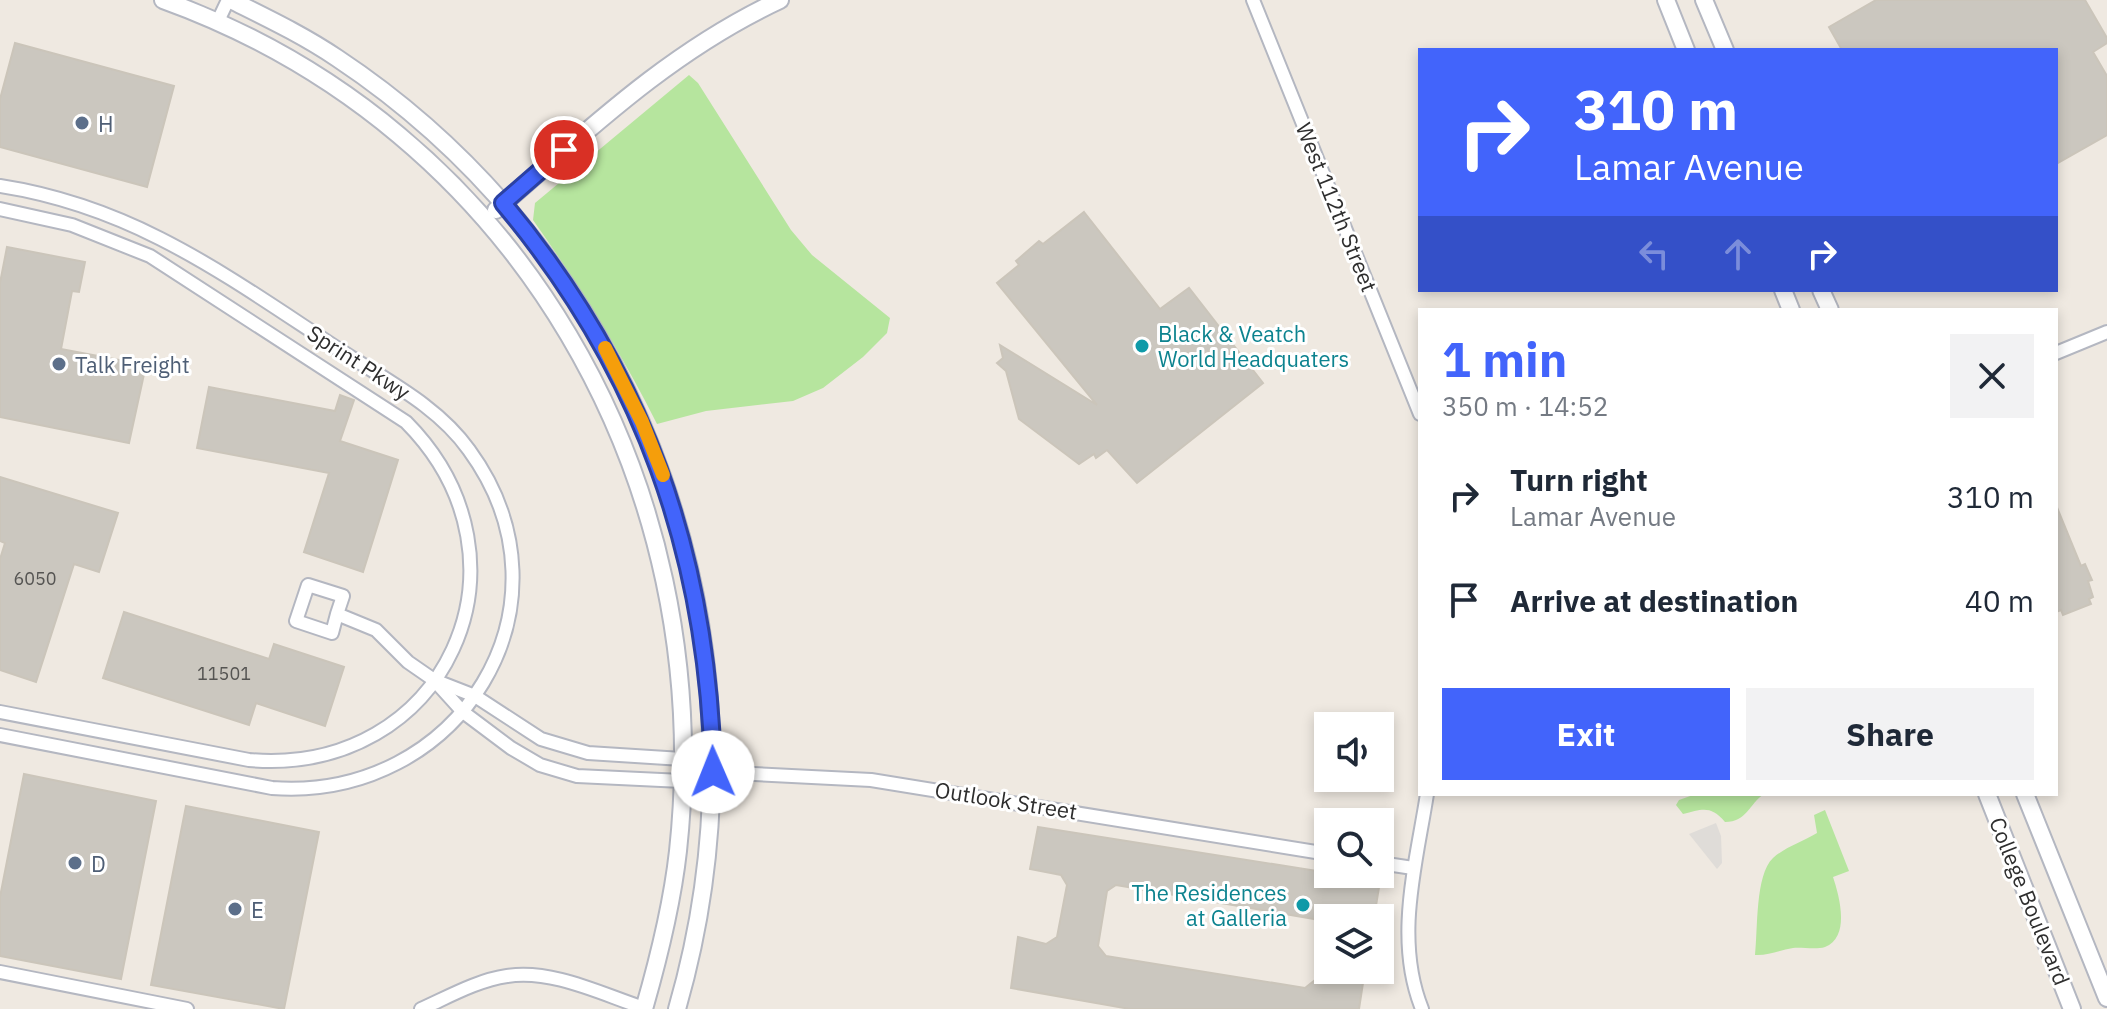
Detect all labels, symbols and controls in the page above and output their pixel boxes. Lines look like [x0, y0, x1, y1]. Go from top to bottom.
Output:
text: 310 m [1574, 73, 1738, 145]
icon: right [1442, 80, 1546, 184]
place label: H [98, 109, 114, 138]
marker: H [73, 114, 91, 132]
pin [530, 116, 598, 184]
street label: West 112th Street [1290, 118, 1384, 296]
icon: arrive [542, 128, 586, 172]
text: Lamar Avenue [1574, 143, 1804, 190]
icon: left [1632, 232, 1676, 276]
icon: ahead [1716, 232, 1760, 276]
icon: right [1800, 232, 1844, 276]
street label: Sprint Pkwy [302, 318, 416, 406]
place label: Black & Veatch World Headquaters [1158, 319, 1349, 373]
text: 1 min [1442, 328, 1567, 390]
button: close [1950, 334, 2034, 418]
marker: Black & Veatch World Headquaters [1133, 337, 1151, 355]
place label: Talk Freight [75, 350, 190, 379]
marker: Talk Freight [50, 355, 68, 373]
text: 350 m · 14:52 [1442, 389, 1608, 423]
text: Turn right [1510, 460, 1648, 499]
icon: right [1442, 474, 1486, 518]
text: 310 m [1947, 477, 2034, 516]
text: Lamar Avenue [1510, 499, 1676, 533]
house number: 6050 [13, 567, 57, 590]
icon: arrive [1442, 578, 1486, 622]
text: Arrive at destination [1510, 581, 1798, 620]
text: 40 m [1965, 581, 2034, 620]
house number: 11501 [197, 662, 251, 685]
button: Exit [1442, 688, 1730, 780]
button: Share [1746, 688, 2034, 780]
map controls [1314, 712, 1394, 984]
button: sound [1314, 712, 1394, 792]
position arrow [671, 730, 755, 814]
street label: Outlook Street [933, 774, 1079, 826]
button: search [1314, 808, 1394, 888]
street label: College Boulevard [1983, 813, 2077, 989]
place label: D [91, 849, 106, 878]
marker: D [66, 854, 84, 872]
place label: The Residences at Galleria [1132, 878, 1287, 932]
place label: E [251, 895, 264, 924]
marker: The Residences at Galleria [1294, 896, 1312, 914]
marker: E [226, 900, 244, 918]
button: layers [1314, 904, 1394, 984]

